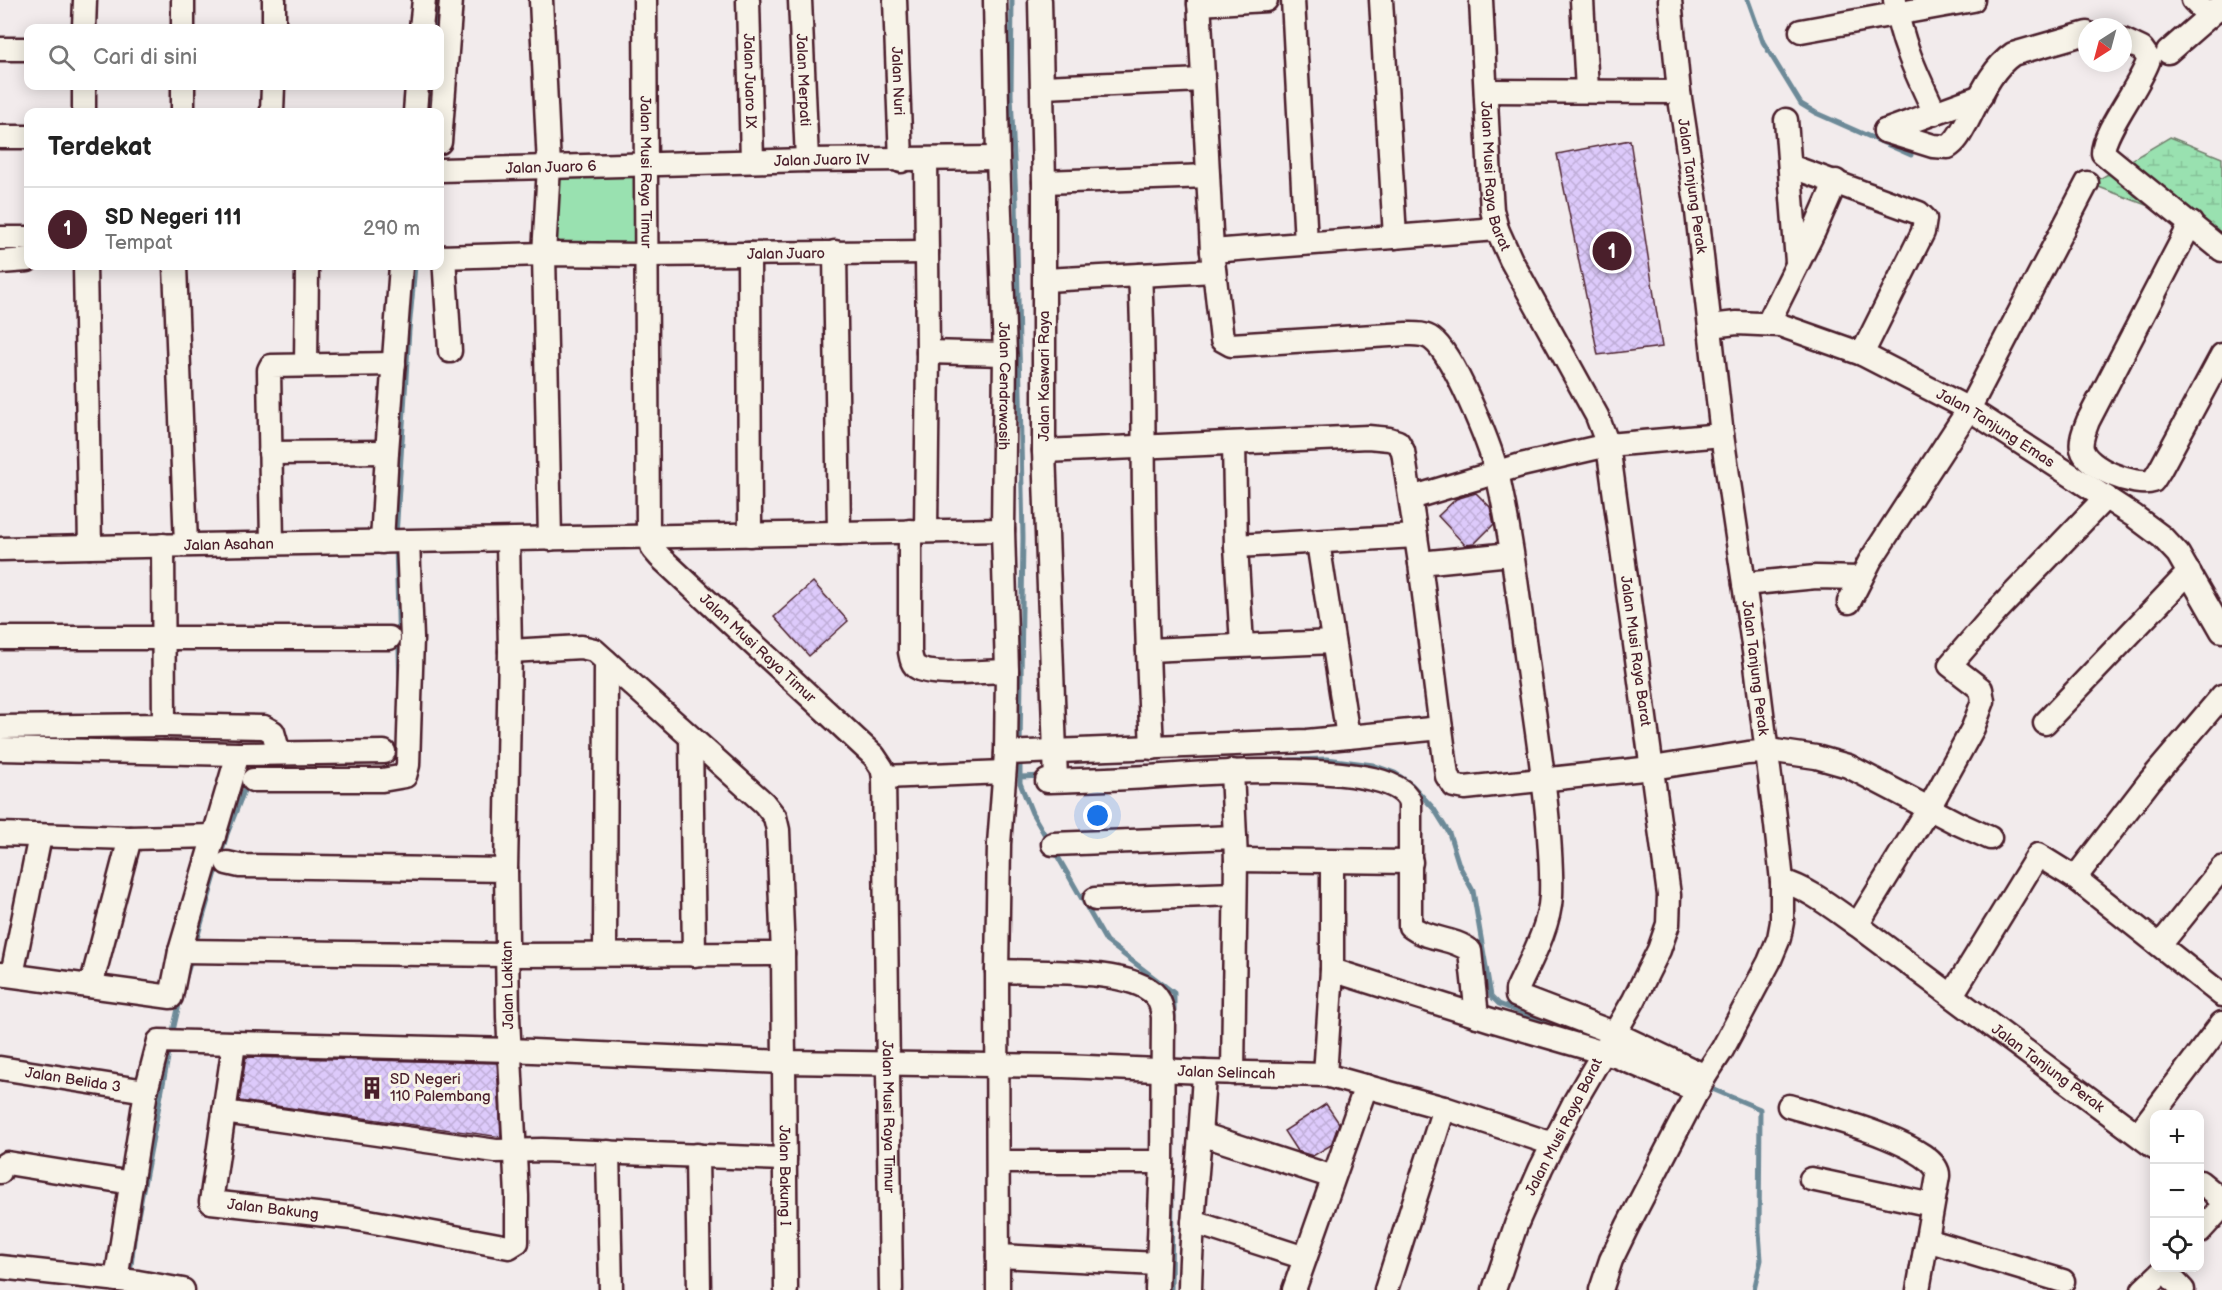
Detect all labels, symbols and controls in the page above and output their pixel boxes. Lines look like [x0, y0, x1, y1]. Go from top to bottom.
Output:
north arrow [2078, 18, 2132, 72]
search box [24, 24, 444, 90]
street label: Jalan Juaro IX [739, 33, 761, 129]
street label: Jalan Merpati [792, 33, 815, 127]
icon: search [45, 41, 78, 74]
text: Cari di sini [93, 44, 197, 71]
street label: Jalan Nuri [887, 46, 909, 116]
street label: Jalan Musi Raya Timur [636, 96, 656, 249]
street label: Jalan Musi Raya Barat [1477, 101, 1515, 254]
street label: Jalan Tanjung Perak [1673, 117, 1711, 255]
text: Terdekat [48, 132, 151, 163]
street label: Jalan Juaro IV [774, 150, 871, 170]
street label: Jalan Juaro 6 [505, 156, 597, 178]
text: SD Negeri 111 [105, 204, 242, 231]
text: 1 [63, 217, 72, 241]
text: 290 m [363, 217, 420, 241]
pin: 1 [1592, 228, 1632, 274]
text: Tempat [105, 231, 172, 255]
street label: Jalan Juaro [747, 244, 825, 263]
street label: Jalan Kaswari Raya [1035, 310, 1054, 442]
street label: Jalan Cendrawasih [994, 321, 1015, 450]
street label: Jalan Tanjung Emas [1933, 384, 2059, 472]
street label: Jalan Asahan [184, 534, 274, 555]
street label: Jalan Musi Raya Barat [1616, 575, 1656, 728]
street label: Jalan Musi Raya Timur [696, 589, 821, 707]
street label: Jalan Tanjung Perak [1737, 599, 1773, 737]
your location [1083, 801, 1112, 830]
street label: Jalan Lakitan [498, 940, 518, 1030]
street label: Jalan Tanjung Perak [1988, 1019, 2109, 1117]
street label: Jalan Musi Raya Timur [878, 1040, 899, 1194]
street label: Jalan Musi Raya Barat [1521, 1055, 1607, 1199]
street label: Jalan Selincah [1177, 1061, 1276, 1083]
street label: Jalan Belida 3 [24, 1063, 122, 1096]
place label: SD Negeri 110 Palembang [390, 1070, 491, 1106]
building icon: SD Negeri 110 Palembang [359, 1075, 385, 1101]
map controls [2150, 1110, 2204, 1272]
button: + [2150, 1110, 2204, 1164]
street label: Jalan Bakung I [775, 1125, 795, 1226]
button: − [2150, 1164, 2204, 1218]
street label: Jalan Bakung [226, 1194, 320, 1224]
button: locate [2150, 1218, 2204, 1272]

